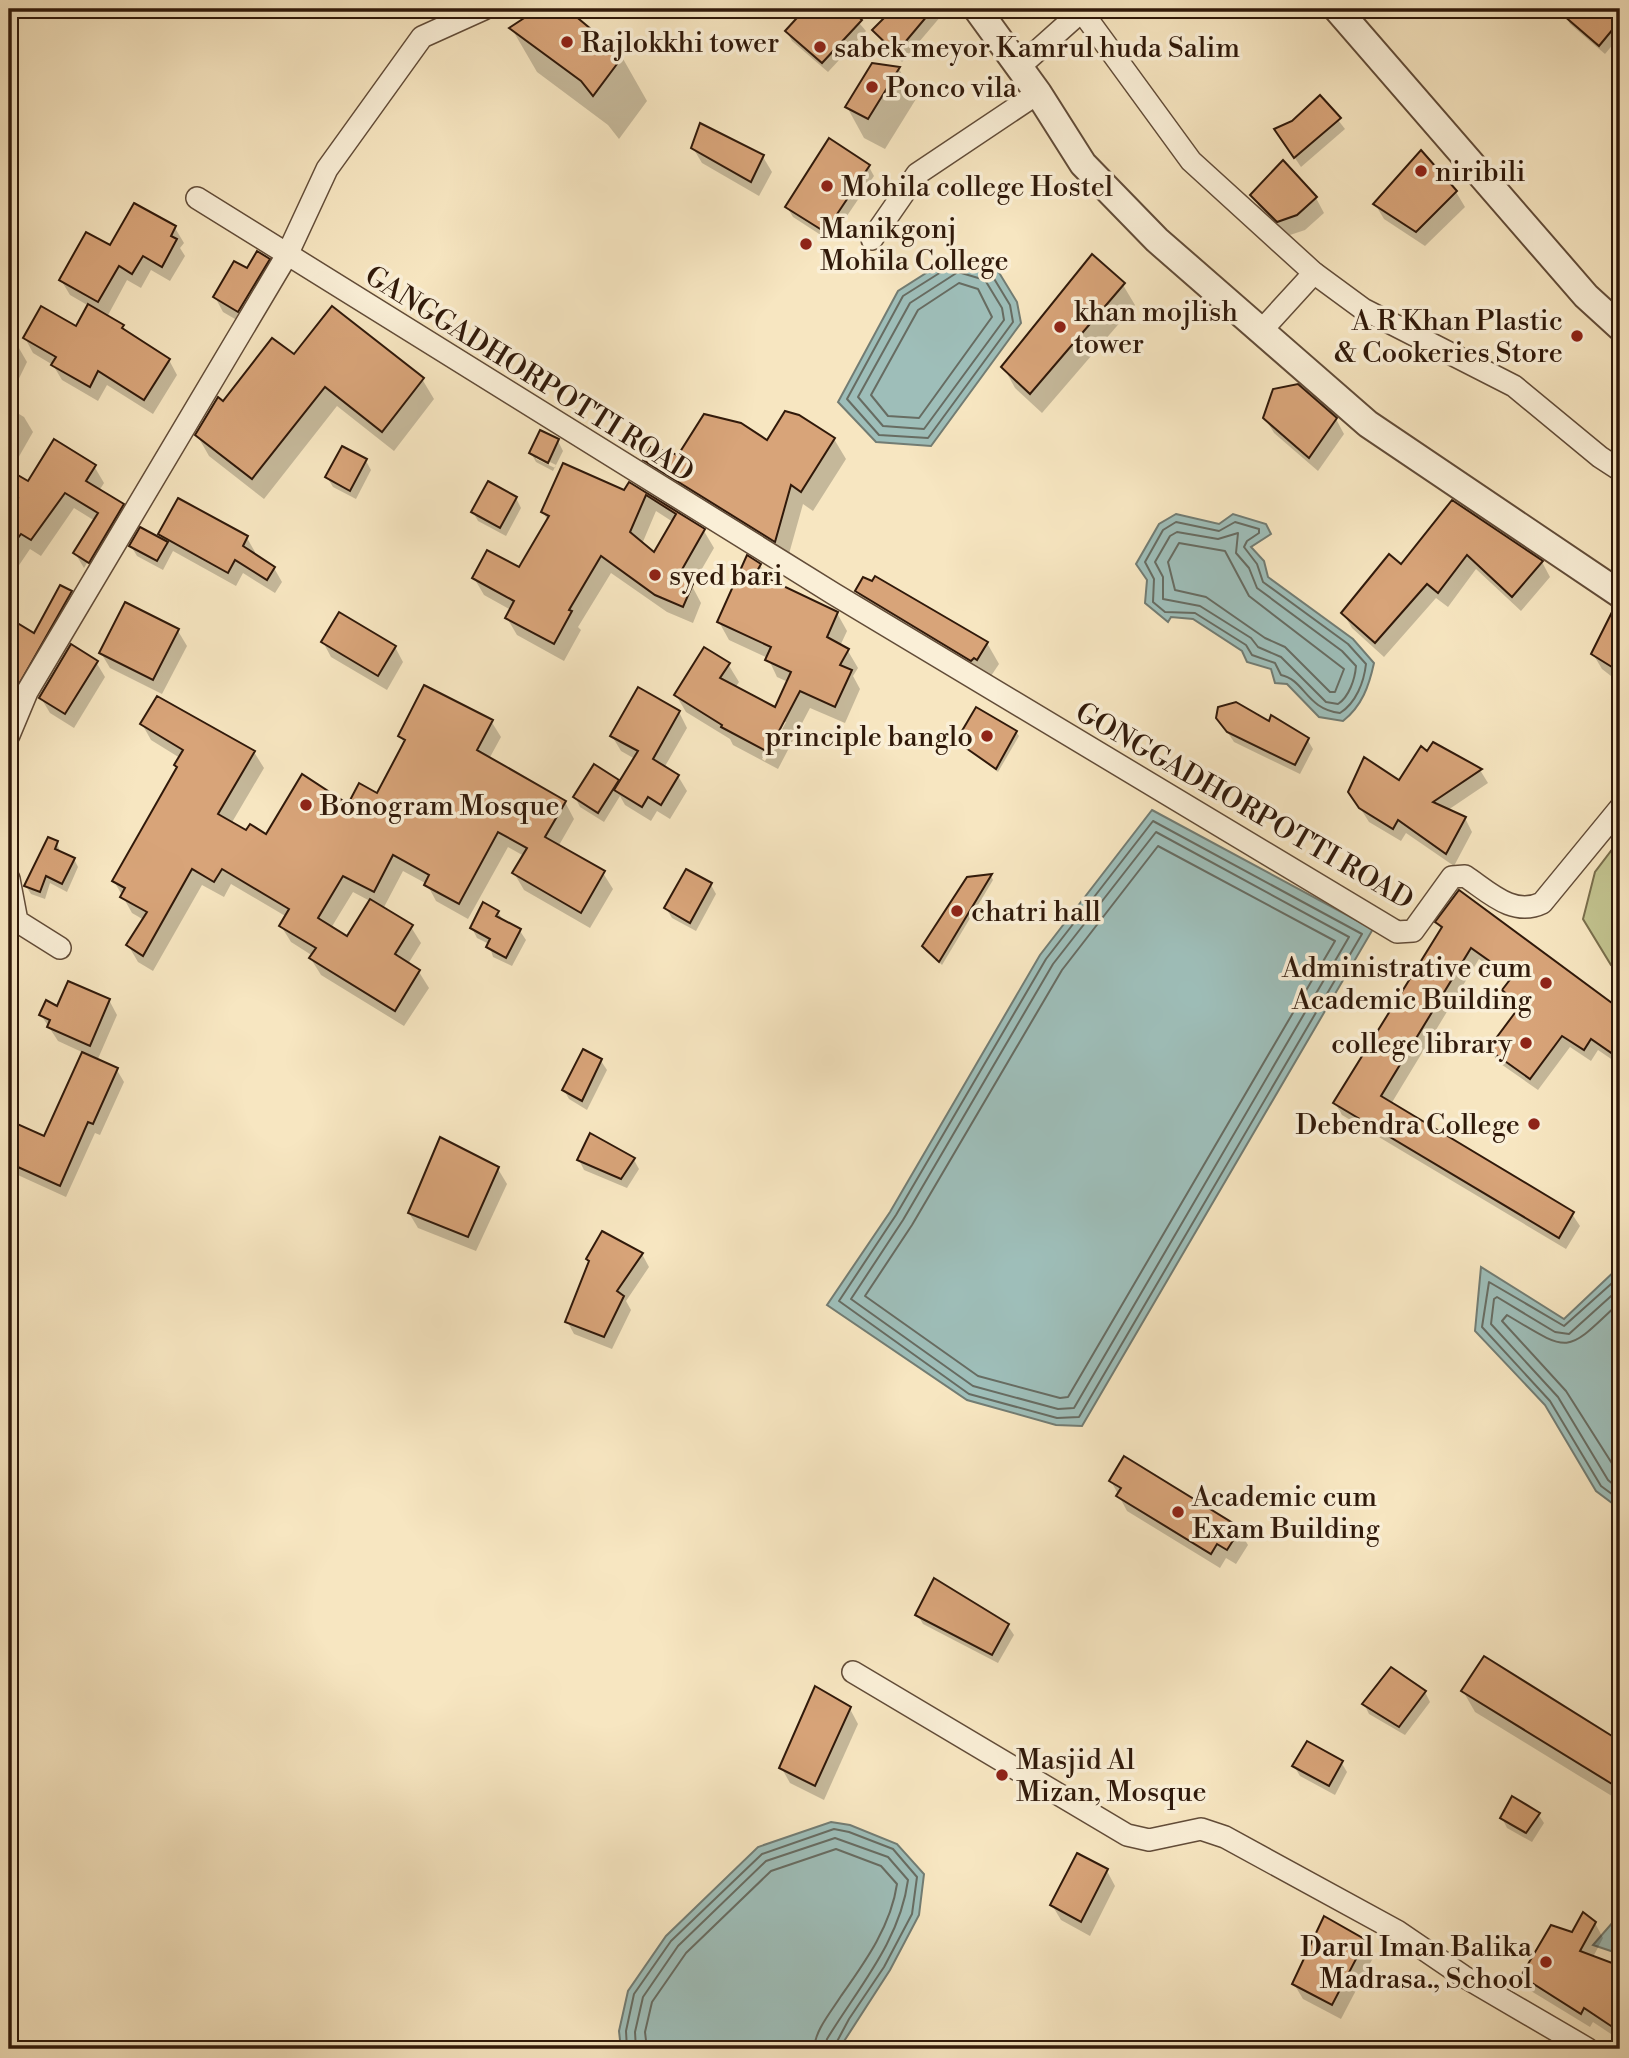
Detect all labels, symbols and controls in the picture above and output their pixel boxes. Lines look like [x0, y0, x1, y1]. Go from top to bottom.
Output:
place label: Rajlokkhi tower [581, 26, 779, 61]
place label: sabek meyor Kamrul huda Salim [834, 31, 1240, 66]
marker: Rajlokkhi tower [559, 34, 575, 50]
marker: sabek meyor Kamrul huda Salim [812, 39, 828, 55]
place label: Ponco vila [886, 71, 1018, 106]
marker: Ponco vila [864, 79, 880, 95]
place label: niribili [1435, 155, 1526, 190]
marker: niribili [1413, 163, 1429, 179]
place label: Mohila college Hostel [841, 170, 1113, 205]
marker: Mohila college Hostel [819, 178, 835, 194]
place label: Manikgonj Mohila College [820, 212, 1009, 279]
marker: Manikgonj Mohila College [798, 236, 814, 252]
street label: GANGGADHORPOTTI ROAD [358, 258, 700, 490]
place label: khan mojlish tower [1074, 295, 1238, 362]
place label: A R Khan Plastic & Cookeries Store [1334, 304, 1563, 371]
marker: khan mojlish tower [1052, 319, 1068, 335]
marker: A R Khan Plastic & Cookeries Store [1569, 328, 1585, 344]
place label: syed bari [669, 559, 783, 594]
marker: syed bari [647, 567, 663, 583]
street label: GONGGADHORPOTTI ROAD [1069, 695, 1420, 918]
place label: principle banglo [765, 720, 973, 755]
marker: principle banglo [979, 728, 995, 744]
place label: Bonogram Mosque [319, 789, 560, 824]
marker: Bonogram Mosque [298, 797, 314, 813]
place label: chatri hall [971, 895, 1101, 930]
marker: chatri hall [949, 903, 965, 919]
place label: Administrative cum Academic Building [1281, 951, 1532, 1018]
marker: Administrative cum Academic Building [1538, 975, 1554, 991]
place label: college library [1331, 1027, 1512, 1062]
marker: college library [1518, 1035, 1534, 1051]
place label: Debendra College [1295, 1108, 1520, 1143]
marker: Debendra College [1526, 1116, 1542, 1132]
place label: Academic cum Exam Building [1191, 1480, 1381, 1547]
marker: Academic cum Exam Building [1170, 1504, 1186, 1520]
place label: Masjid Al Mizan, Mosque [1016, 1743, 1207, 1810]
marker: Masjid Al Mizan, Mosque [994, 1767, 1010, 1783]
place label: Darul Iman Balika Madrasa., School [1300, 1930, 1533, 1997]
marker: Darul Iman Balika Madrasa., School [1538, 1954, 1554, 1970]

